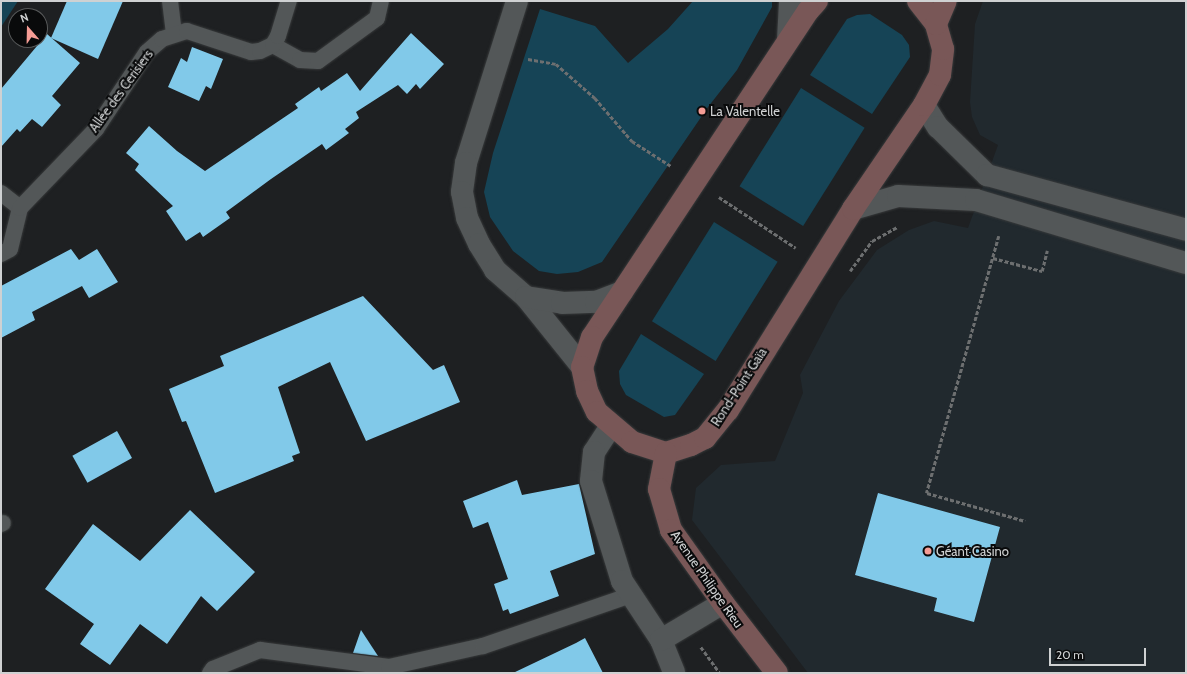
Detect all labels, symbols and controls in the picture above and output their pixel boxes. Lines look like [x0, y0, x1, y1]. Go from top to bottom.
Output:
north arrow [8, 8, 48, 48]
text: N [18, 10, 30, 26]
street label: Allée des Cerisiers [86, 47, 156, 135]
place label: La Valentelle [710, 103, 780, 119]
marker: La Valentelle [697, 106, 707, 116]
street label: Rond-Point Gaïa [708, 345, 770, 429]
street label: Avenue Philippe Rieu [668, 527, 746, 631]
place label: Géant Casino [936, 543, 1009, 559]
marker: Géant Casino [923, 546, 933, 556]
scale bar [1051, 640, 1148, 666]
text: 20 m [1056, 647, 1084, 662]

